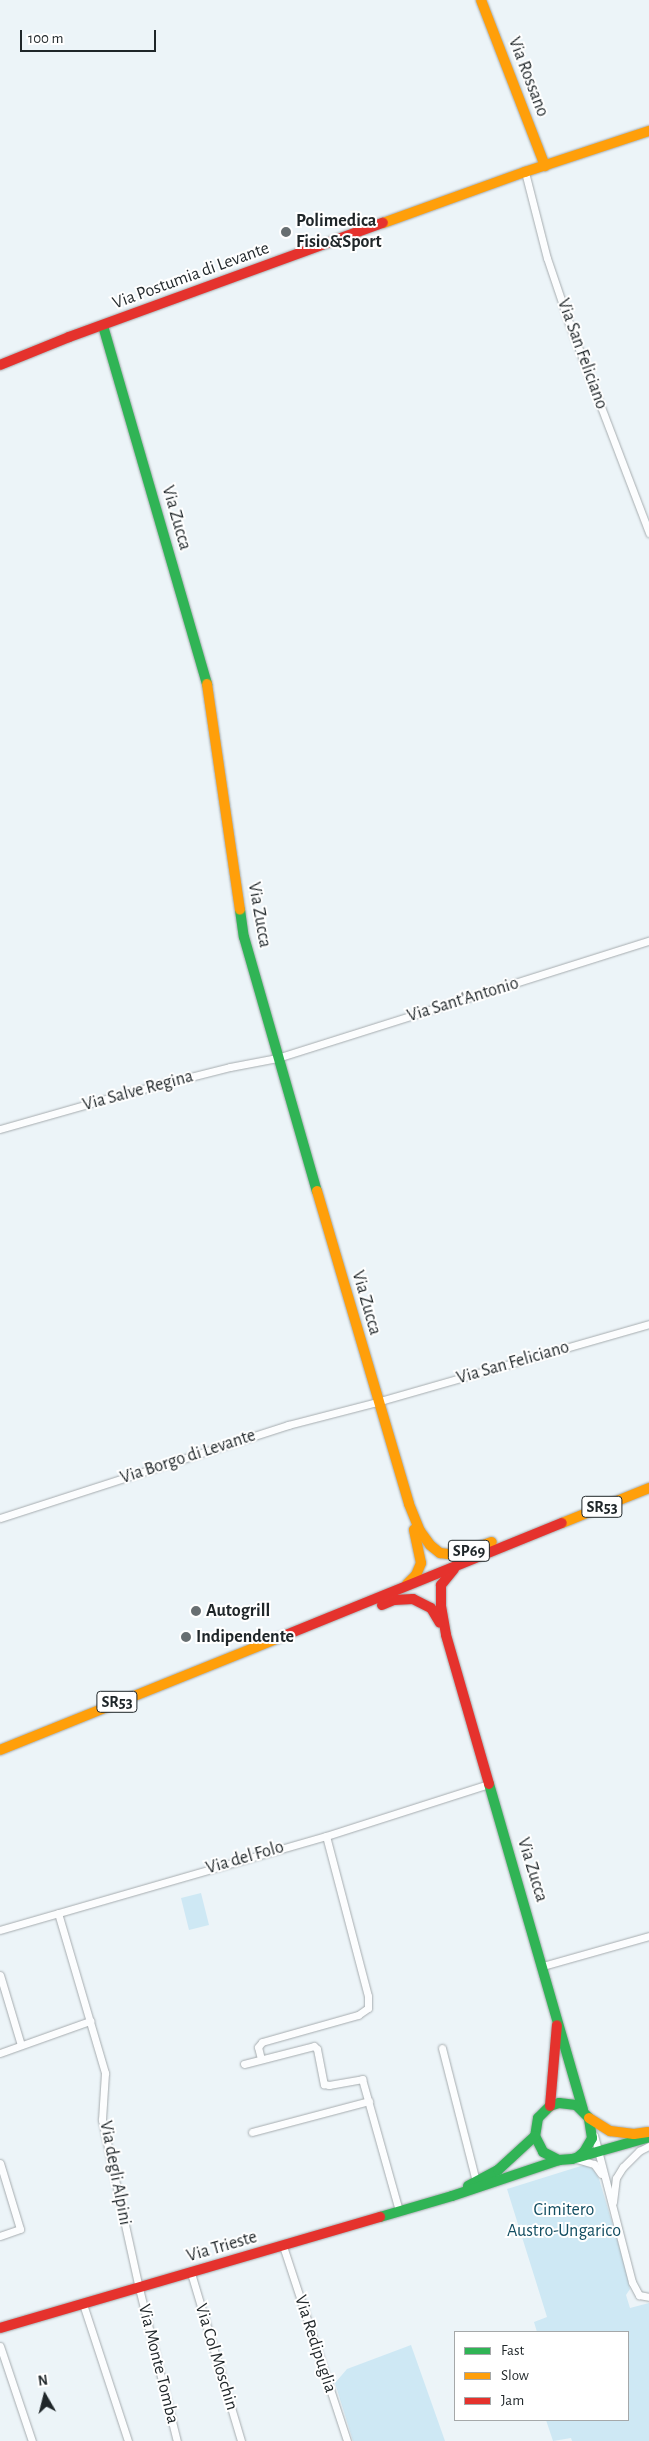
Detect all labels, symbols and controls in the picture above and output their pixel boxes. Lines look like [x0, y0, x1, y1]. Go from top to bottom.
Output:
scale bar [22, 20, 159, 52]
text: 100 m [28, 31, 63, 46]
street label: Via Rossano [503, 34, 553, 120]
place label: Polimedica Fisio&Sport [296, 211, 382, 253]
marker: Polimedica Fisio&Sport [280, 226, 292, 238]
street label: Via Postumia di Levante [110, 238, 272, 314]
street label: Via San Feliciano [552, 296, 612, 412]
street label: Via Zucca [156, 483, 196, 553]
street label: Via Zucca [243, 881, 275, 949]
street label: Via Sant'Antonio [405, 973, 521, 1027]
street label: Via Salve Regina [80, 1066, 196, 1116]
street label: Via Zucca [346, 1268, 386, 1338]
street label: Via San Feliciano [454, 1337, 572, 1389]
street label: Via Borgo di Levante [118, 1425, 258, 1489]
road number: SR53 [581, 1494, 623, 1520]
road number: SP69 [448, 1538, 490, 1564]
place label: Autogrill [206, 1600, 270, 1622]
marker: Autogrill [190, 1605, 202, 1617]
place label: Indipendente [196, 1626, 294, 1648]
marker: Indipendente [180, 1631, 192, 1643]
road number: SR53 [96, 1688, 138, 1715]
street label: Via Zucca [512, 1835, 552, 1905]
street label: Via del Folo [204, 1837, 286, 1879]
street label: Via degli Alpini [94, 2119, 136, 2227]
park label: Cimitero Austro-Ungarico [507, 2200, 621, 2242]
street label: Via Trieste [184, 2227, 260, 2267]
street label: Via Redipuglia [289, 2292, 341, 2396]
street label: Via Col Moschin [190, 2301, 242, 2413]
street label: Via Monte Tomba [133, 2302, 183, 2426]
legend [454, 2331, 629, 2421]
text: Fast [501, 2343, 524, 2358]
text: Slow [501, 2368, 529, 2383]
north arrow [20, 2371, 70, 2421]
text: N [37, 2374, 49, 2389]
text: Jam [501, 2393, 524, 2408]

